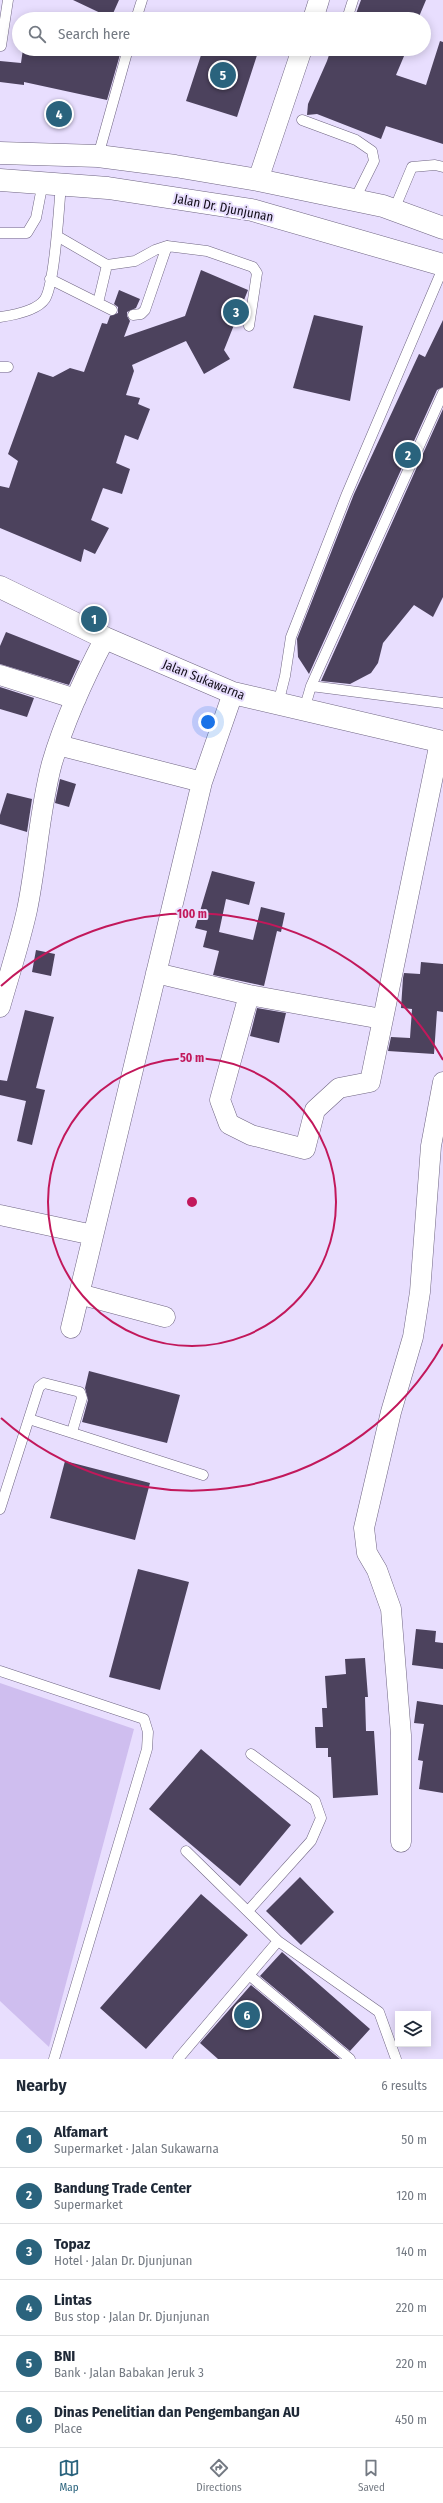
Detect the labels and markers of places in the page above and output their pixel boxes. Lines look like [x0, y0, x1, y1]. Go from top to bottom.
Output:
pin: 5 [210, 60, 236, 90]
pin: 4 [46, 99, 72, 129]
pin: 3 [223, 297, 249, 327]
pin: 2 [395, 440, 421, 470]
pin: 1 [81, 604, 107, 634]
centre of rings [185, 1195, 199, 1209]
pin: 6 [234, 2000, 260, 2030]

